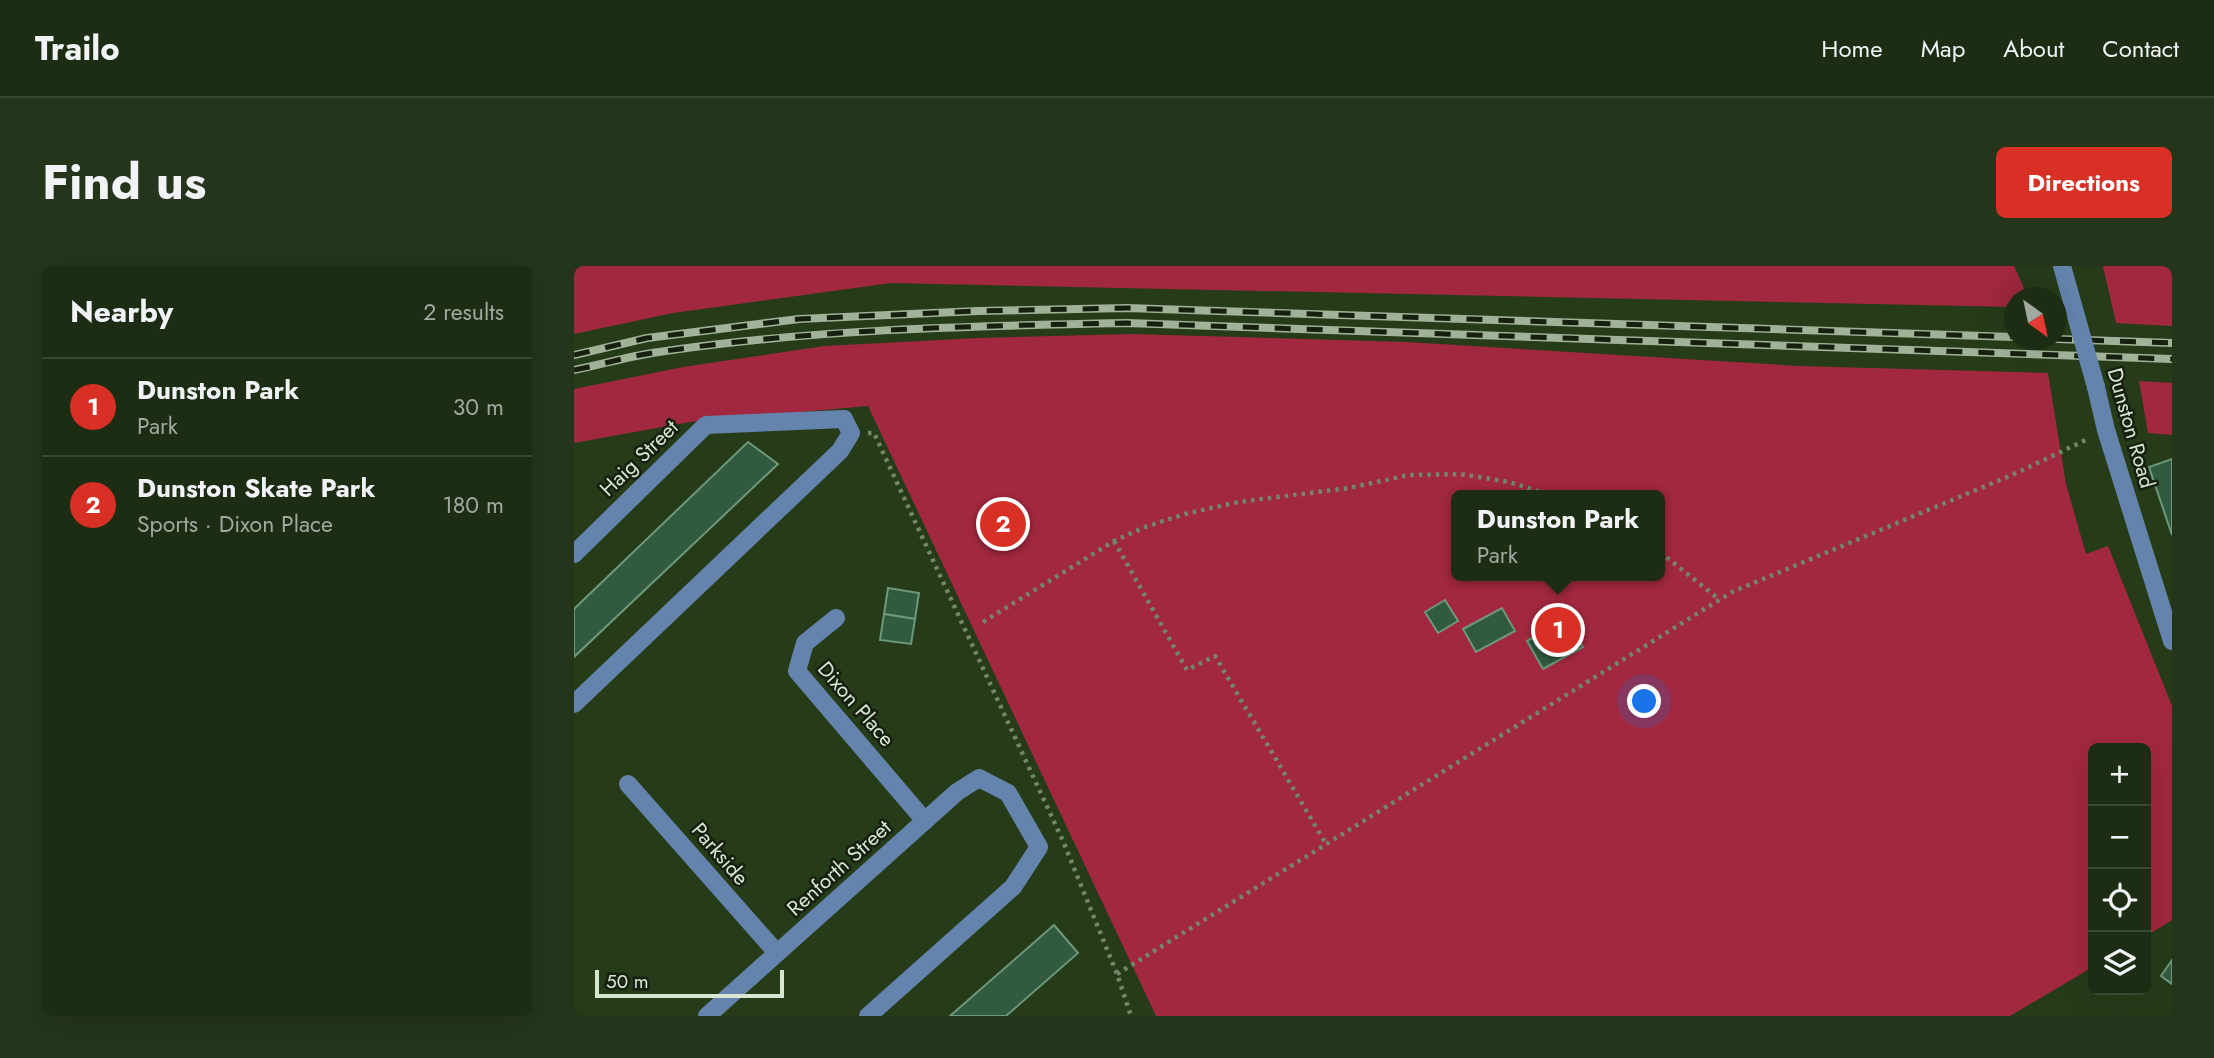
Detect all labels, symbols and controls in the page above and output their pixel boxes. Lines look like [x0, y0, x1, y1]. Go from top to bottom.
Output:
text: Trailo [35, 25, 120, 72]
text: Home [1821, 31, 1883, 66]
text: Map [1921, 31, 1965, 66]
text: About [2003, 31, 2064, 66]
text: Contact [2102, 31, 2179, 66]
text: Find us [42, 147, 206, 217]
button: Directions [1996, 147, 2172, 218]
north arrow [2004, 287, 2067, 350]
text: Nearby [70, 290, 173, 333]
text: 2 results [423, 295, 504, 329]
street label: Dunston Road [2100, 364, 2162, 492]
text: Dunston Park [137, 371, 299, 409]
text: 1 [87, 390, 99, 424]
text: 30 m [453, 390, 504, 424]
text: Park [137, 409, 178, 443]
street label: Haig Street [593, 413, 685, 503]
text: Dunston Skate Park [137, 469, 376, 507]
text: 2 [85, 488, 101, 522]
text: 180 m [442, 488, 504, 522]
popup [1451, 490, 1665, 581]
pin: 2 [980, 498, 1026, 550]
text: Dunston Park [1477, 500, 1639, 538]
text: Sports · Dixon Place [137, 507, 333, 541]
text: Park [1477, 538, 1518, 572]
pin: 1 [1535, 604, 1581, 656]
street label: Dixon Place [810, 655, 902, 753]
your location [1627, 684, 1661, 718]
map controls [2088, 743, 2151, 995]
button: + [2088, 743, 2151, 806]
button: − [2088, 806, 2151, 869]
street label: Renforth Street [780, 813, 898, 923]
street label: Parkside [684, 816, 756, 892]
button: locate [2088, 869, 2151, 932]
button: layers [2088, 932, 2151, 995]
scale bar [595, 967, 784, 999]
text: 50 m [606, 968, 649, 995]

